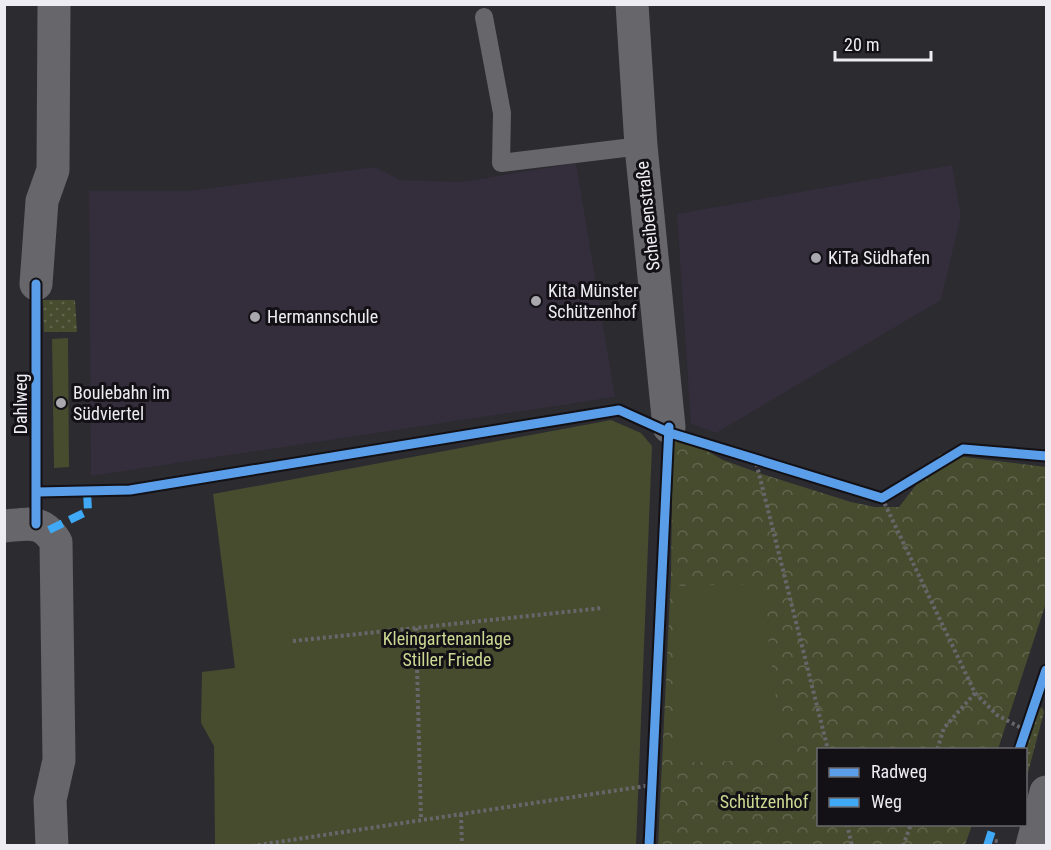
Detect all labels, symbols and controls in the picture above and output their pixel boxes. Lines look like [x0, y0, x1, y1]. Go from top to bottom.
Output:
scale bar [835, 24, 931, 62]
text: 20 m [844, 34, 879, 55]
street label: Scheibenstraße [631, 160, 664, 272]
place label: KiTa Südhafen [828, 247, 930, 268]
marker: KiTa Südhafen [809, 251, 823, 265]
place label: Kita Münster Schützenhof [548, 280, 639, 322]
marker: Kita Münster Schützenhof [529, 294, 543, 308]
place label: Hermannschule [267, 306, 378, 327]
marker: Hermannschule [248, 310, 262, 324]
street label: Dahlweg [10, 374, 31, 434]
place label: Boulebahn im Südviertel [73, 382, 170, 424]
marker: Boulebahn im Südviertel [54, 396, 68, 410]
park label: Kleingartenanlage Stiller Friede [383, 628, 511, 670]
legend [817, 748, 1027, 826]
text: Radweg [871, 761, 927, 782]
park label: Schützenhof [720, 791, 809, 812]
text: Weg [871, 791, 902, 812]

